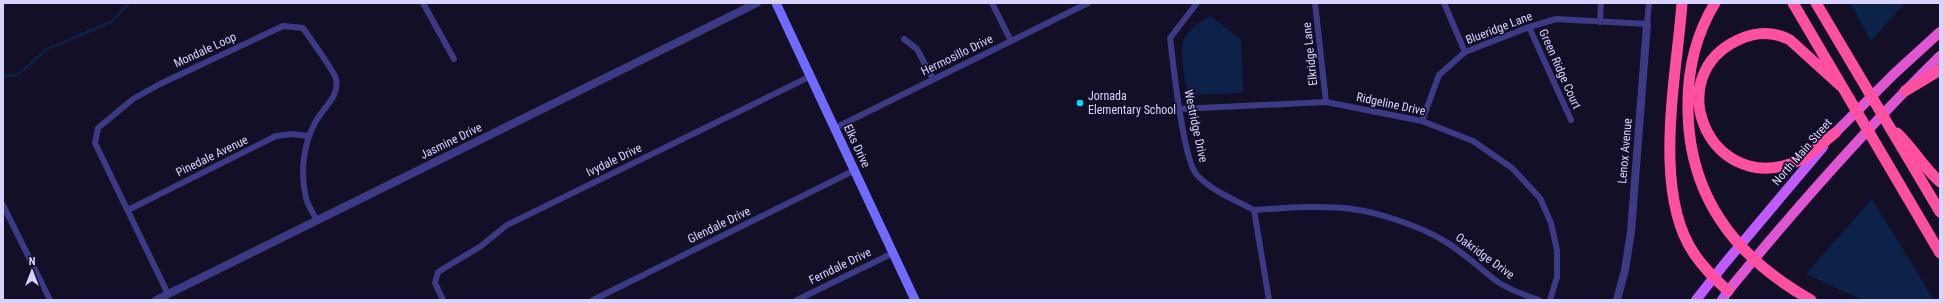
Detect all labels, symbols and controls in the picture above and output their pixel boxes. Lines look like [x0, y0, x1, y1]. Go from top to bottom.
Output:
street label: Blueridge Lane [1464, 9, 1535, 47]
street label: Elkridge Lane [1300, 21, 1320, 86]
street label: Green Ridge Court [1536, 27, 1584, 112]
street label: Mondale Loop [171, 29, 239, 71]
street label: Hermosillo Drive [919, 31, 996, 78]
street label: Westridge Drive [1181, 88, 1211, 164]
place label: Jornada Elementary School [1088, 89, 1176, 117]
street label: Ridgeline Drive [1355, 90, 1427, 118]
marker: Jornada Elementary School [1075, 98, 1085, 108]
street label: North Main Street [1769, 115, 1835, 188]
street label: Lenox Avenue [1615, 117, 1635, 184]
street label: Jasmine Drive [418, 120, 484, 162]
street label: Elks Drive [841, 122, 873, 170]
street label: Pinedale Avenue [174, 132, 251, 179]
street label: Ivydale Drive [584, 140, 644, 179]
street label: Glendale Drive [685, 204, 753, 246]
street label: Oakridge Drive [1453, 230, 1517, 282]
street label: Ferndale Drive [807, 245, 874, 287]
north arrow [12, 251, 52, 291]
text: N [29, 255, 36, 268]

